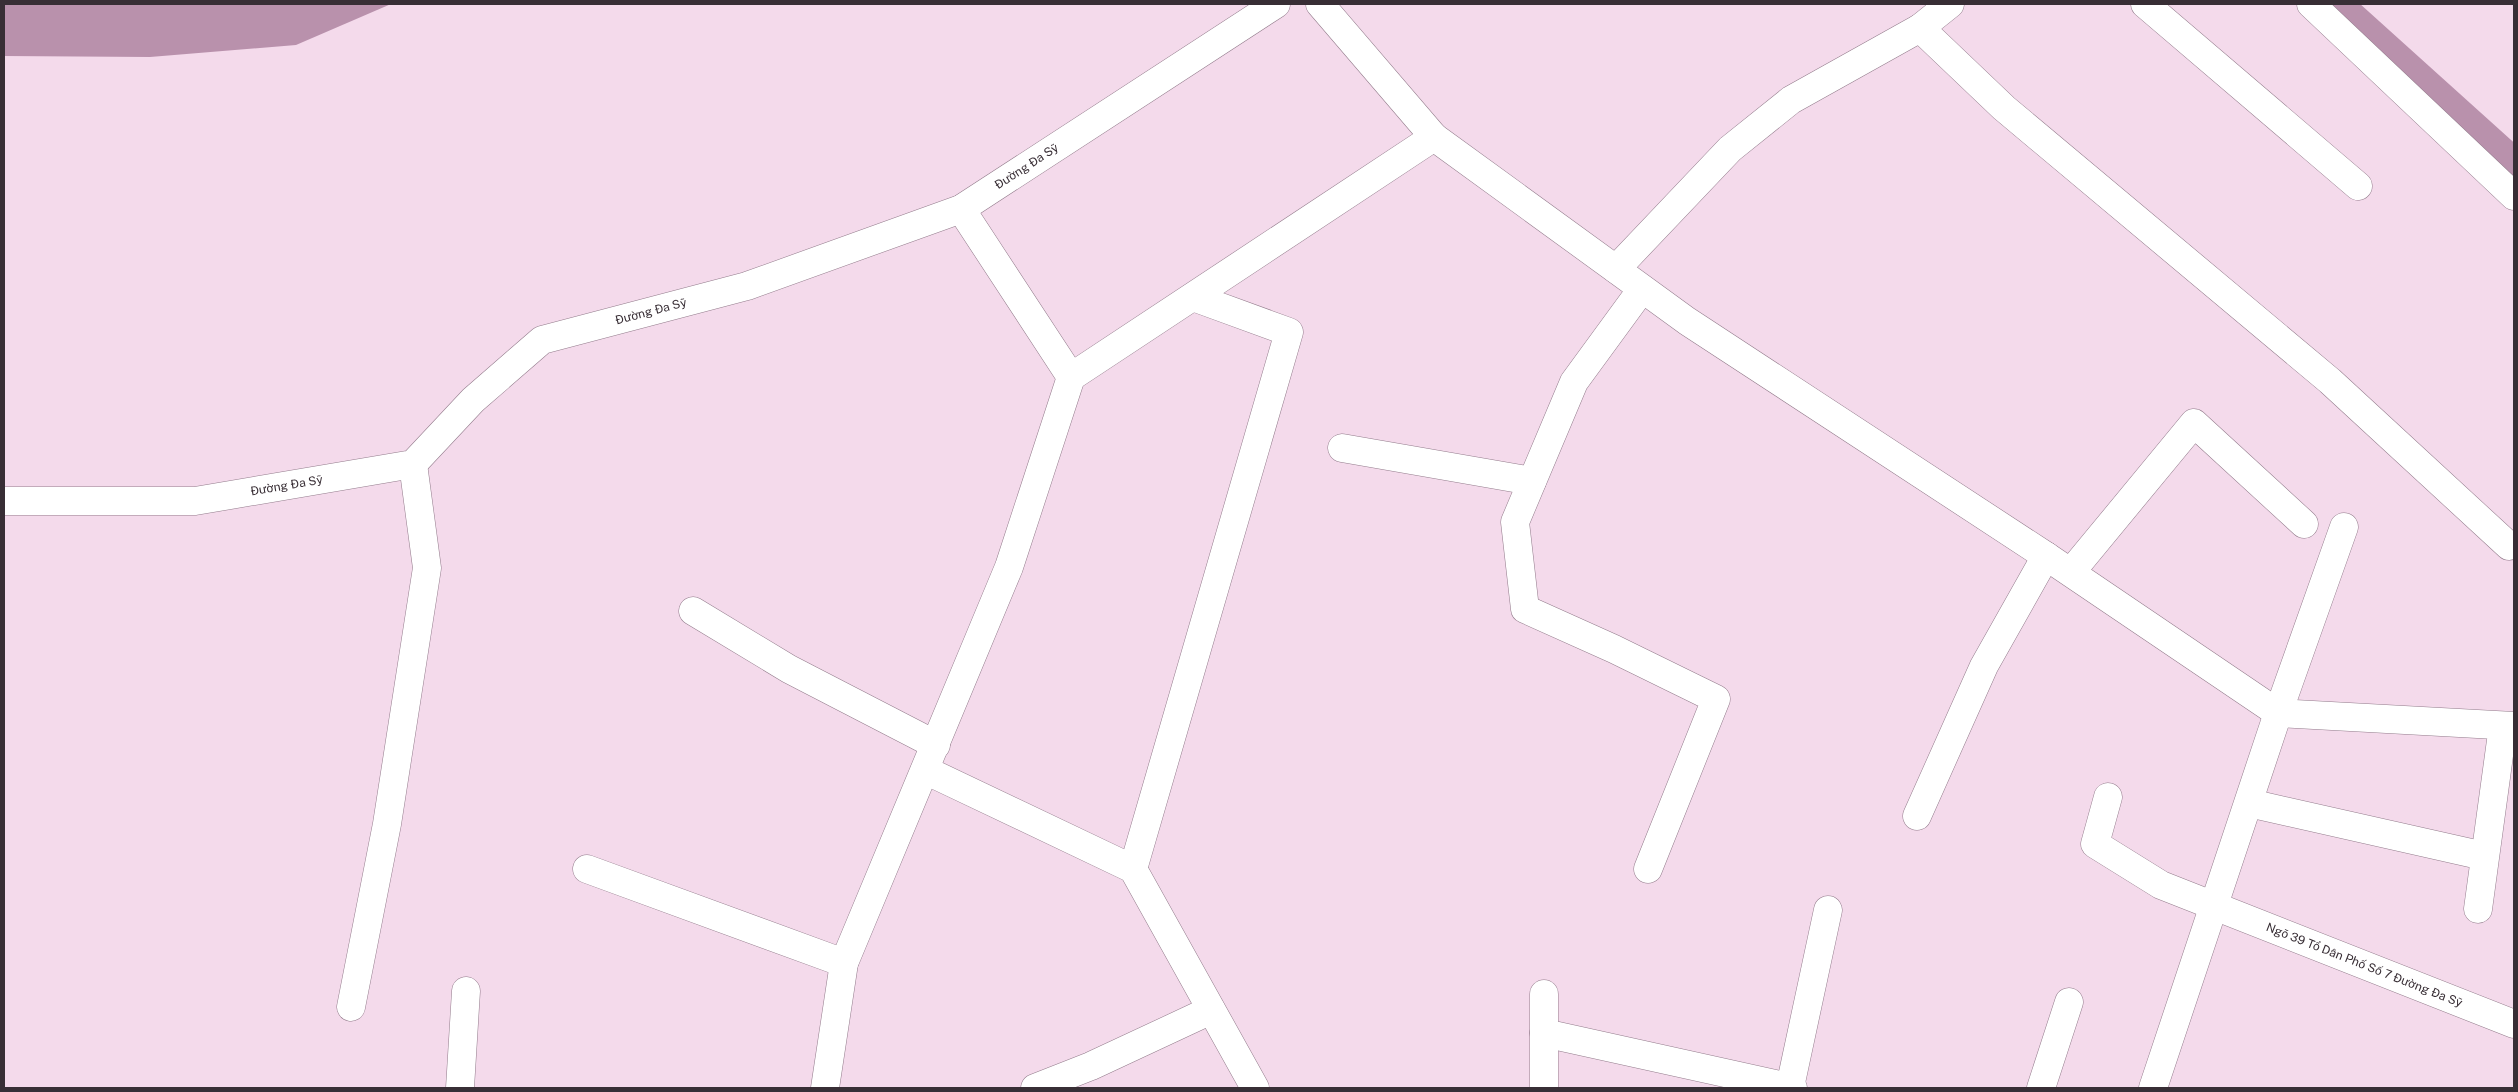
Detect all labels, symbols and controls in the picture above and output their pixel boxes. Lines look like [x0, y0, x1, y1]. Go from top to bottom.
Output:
street label: Đường Đa Sỹ [992, 140, 1062, 192]
street label: Đường Đa Sỹ [614, 295, 689, 327]
street label: Đường Đa Sỹ [249, 472, 325, 498]
street label: Ngõ 39 Tổ Dân Phố Số 7 Đường Đa Sỹ [2264, 920, 2465, 1010]

